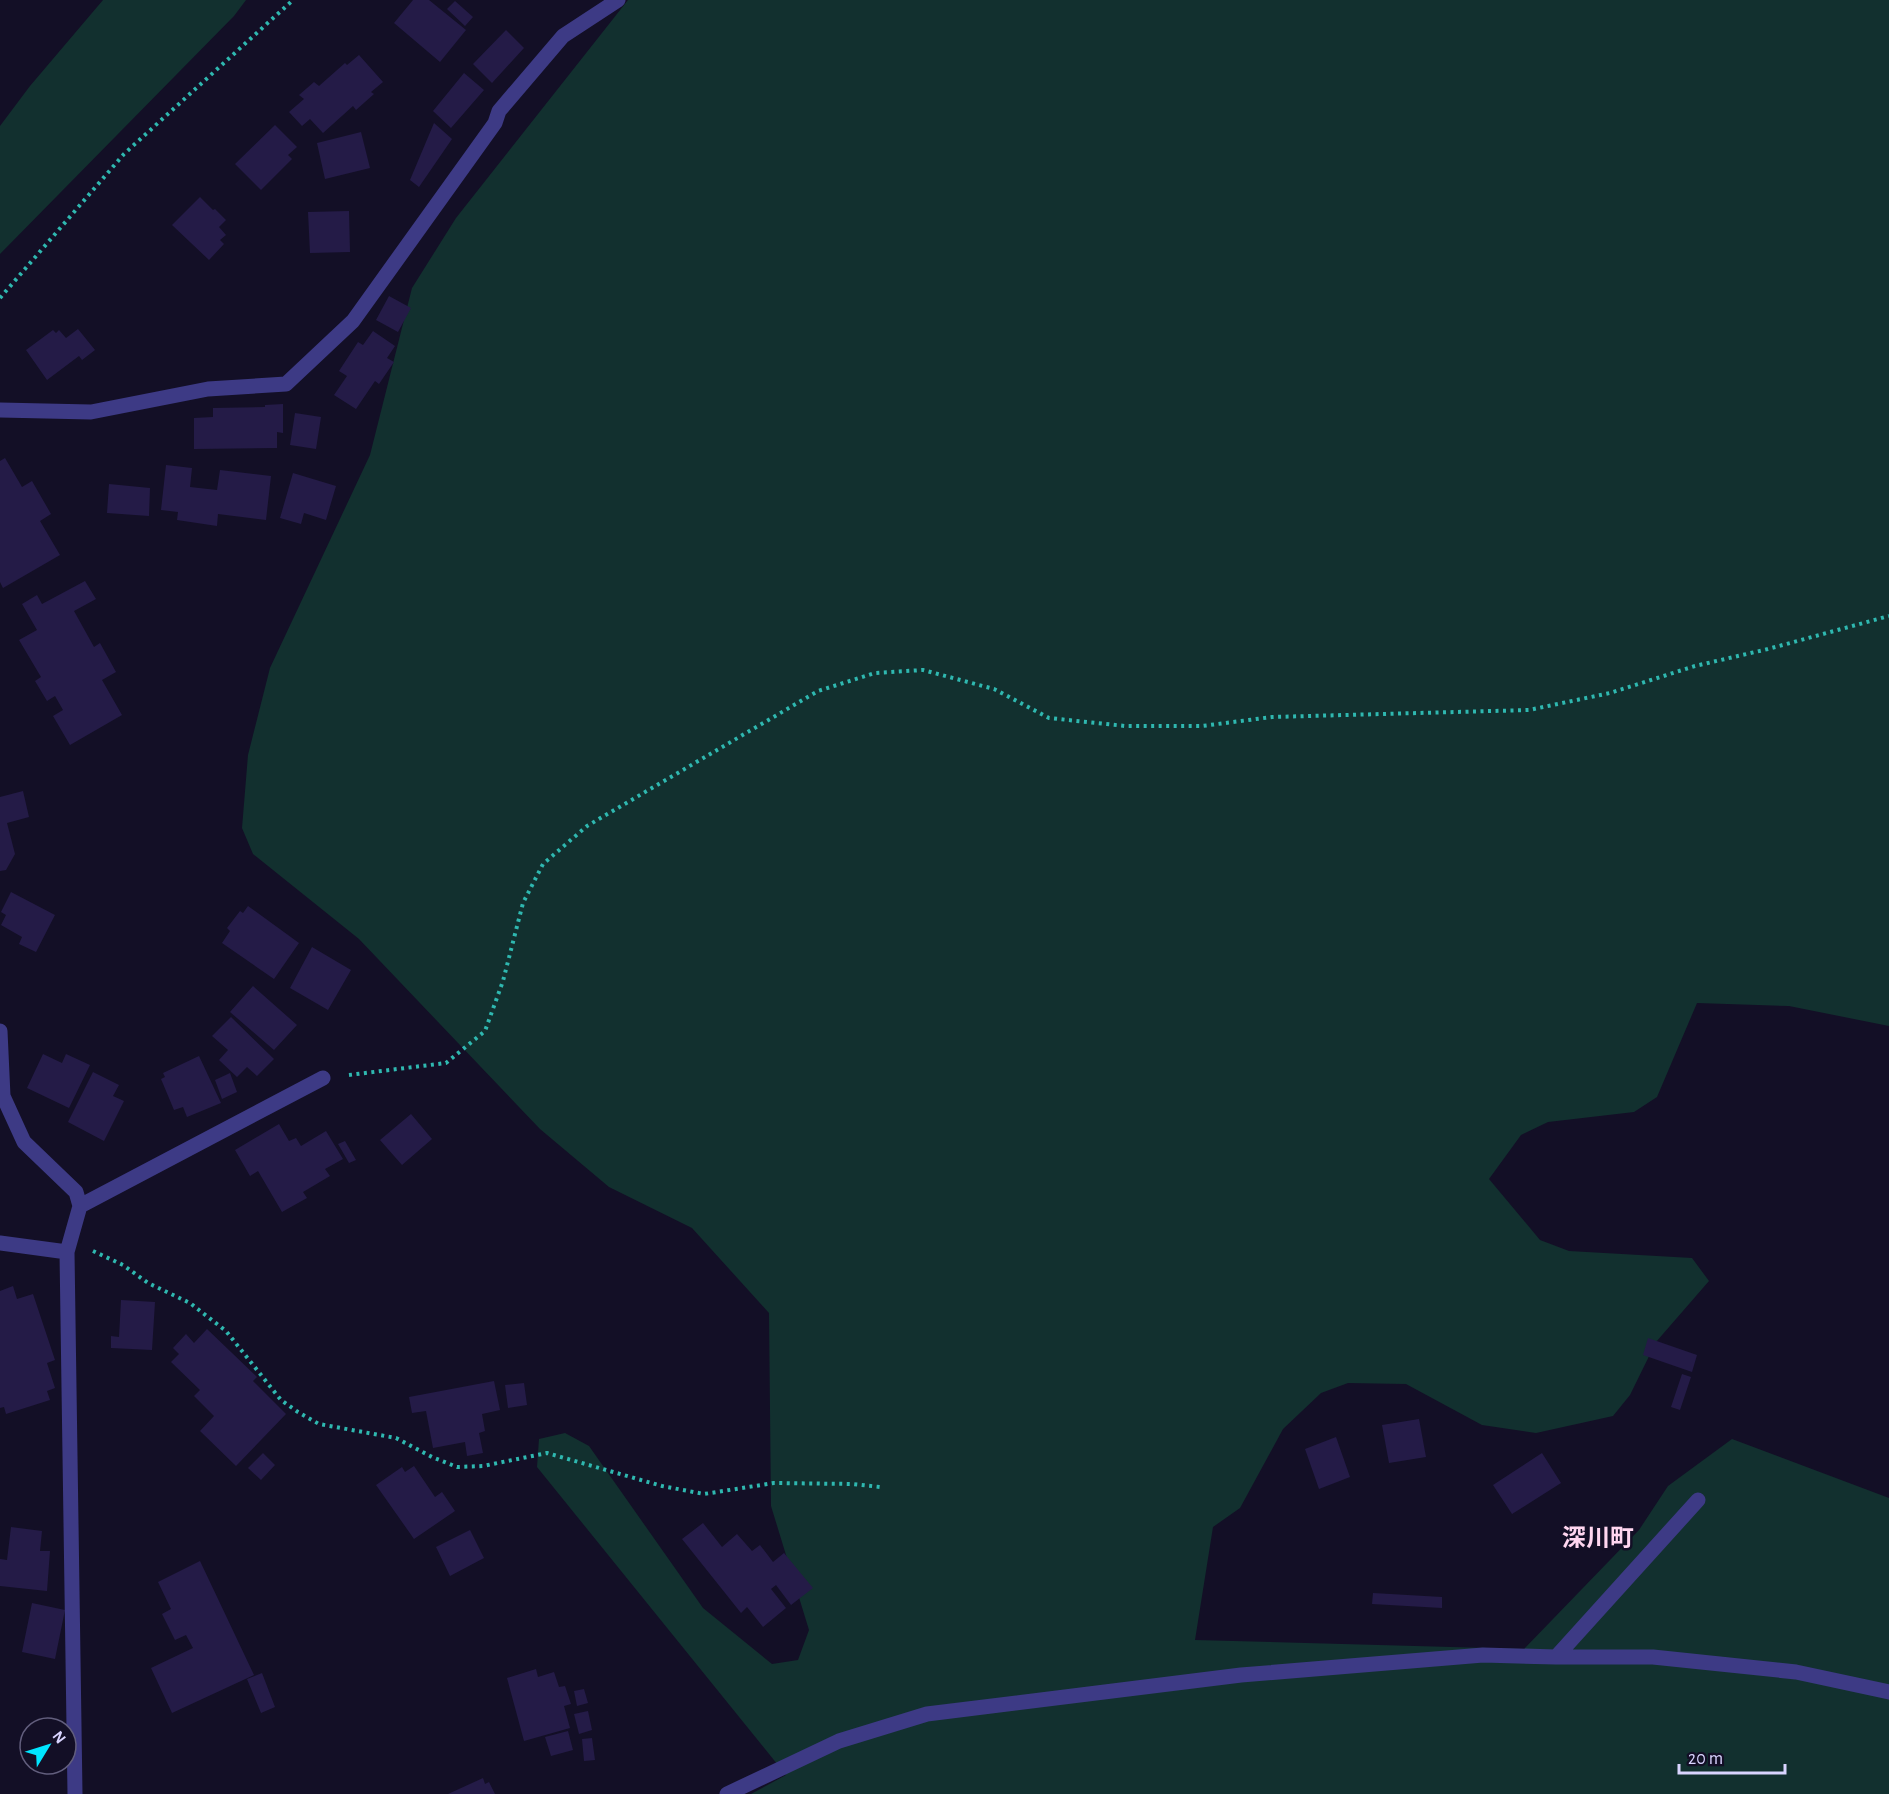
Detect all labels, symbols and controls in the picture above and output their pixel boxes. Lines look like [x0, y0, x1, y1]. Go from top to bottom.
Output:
district label: 深川町 [1562, 1525, 1634, 1551]
north arrow [18, 1716, 78, 1776]
text: N [49, 1728, 69, 1747]
scale bar [1679, 1737, 1786, 1775]
text: 20 m [1688, 1750, 1723, 1768]

